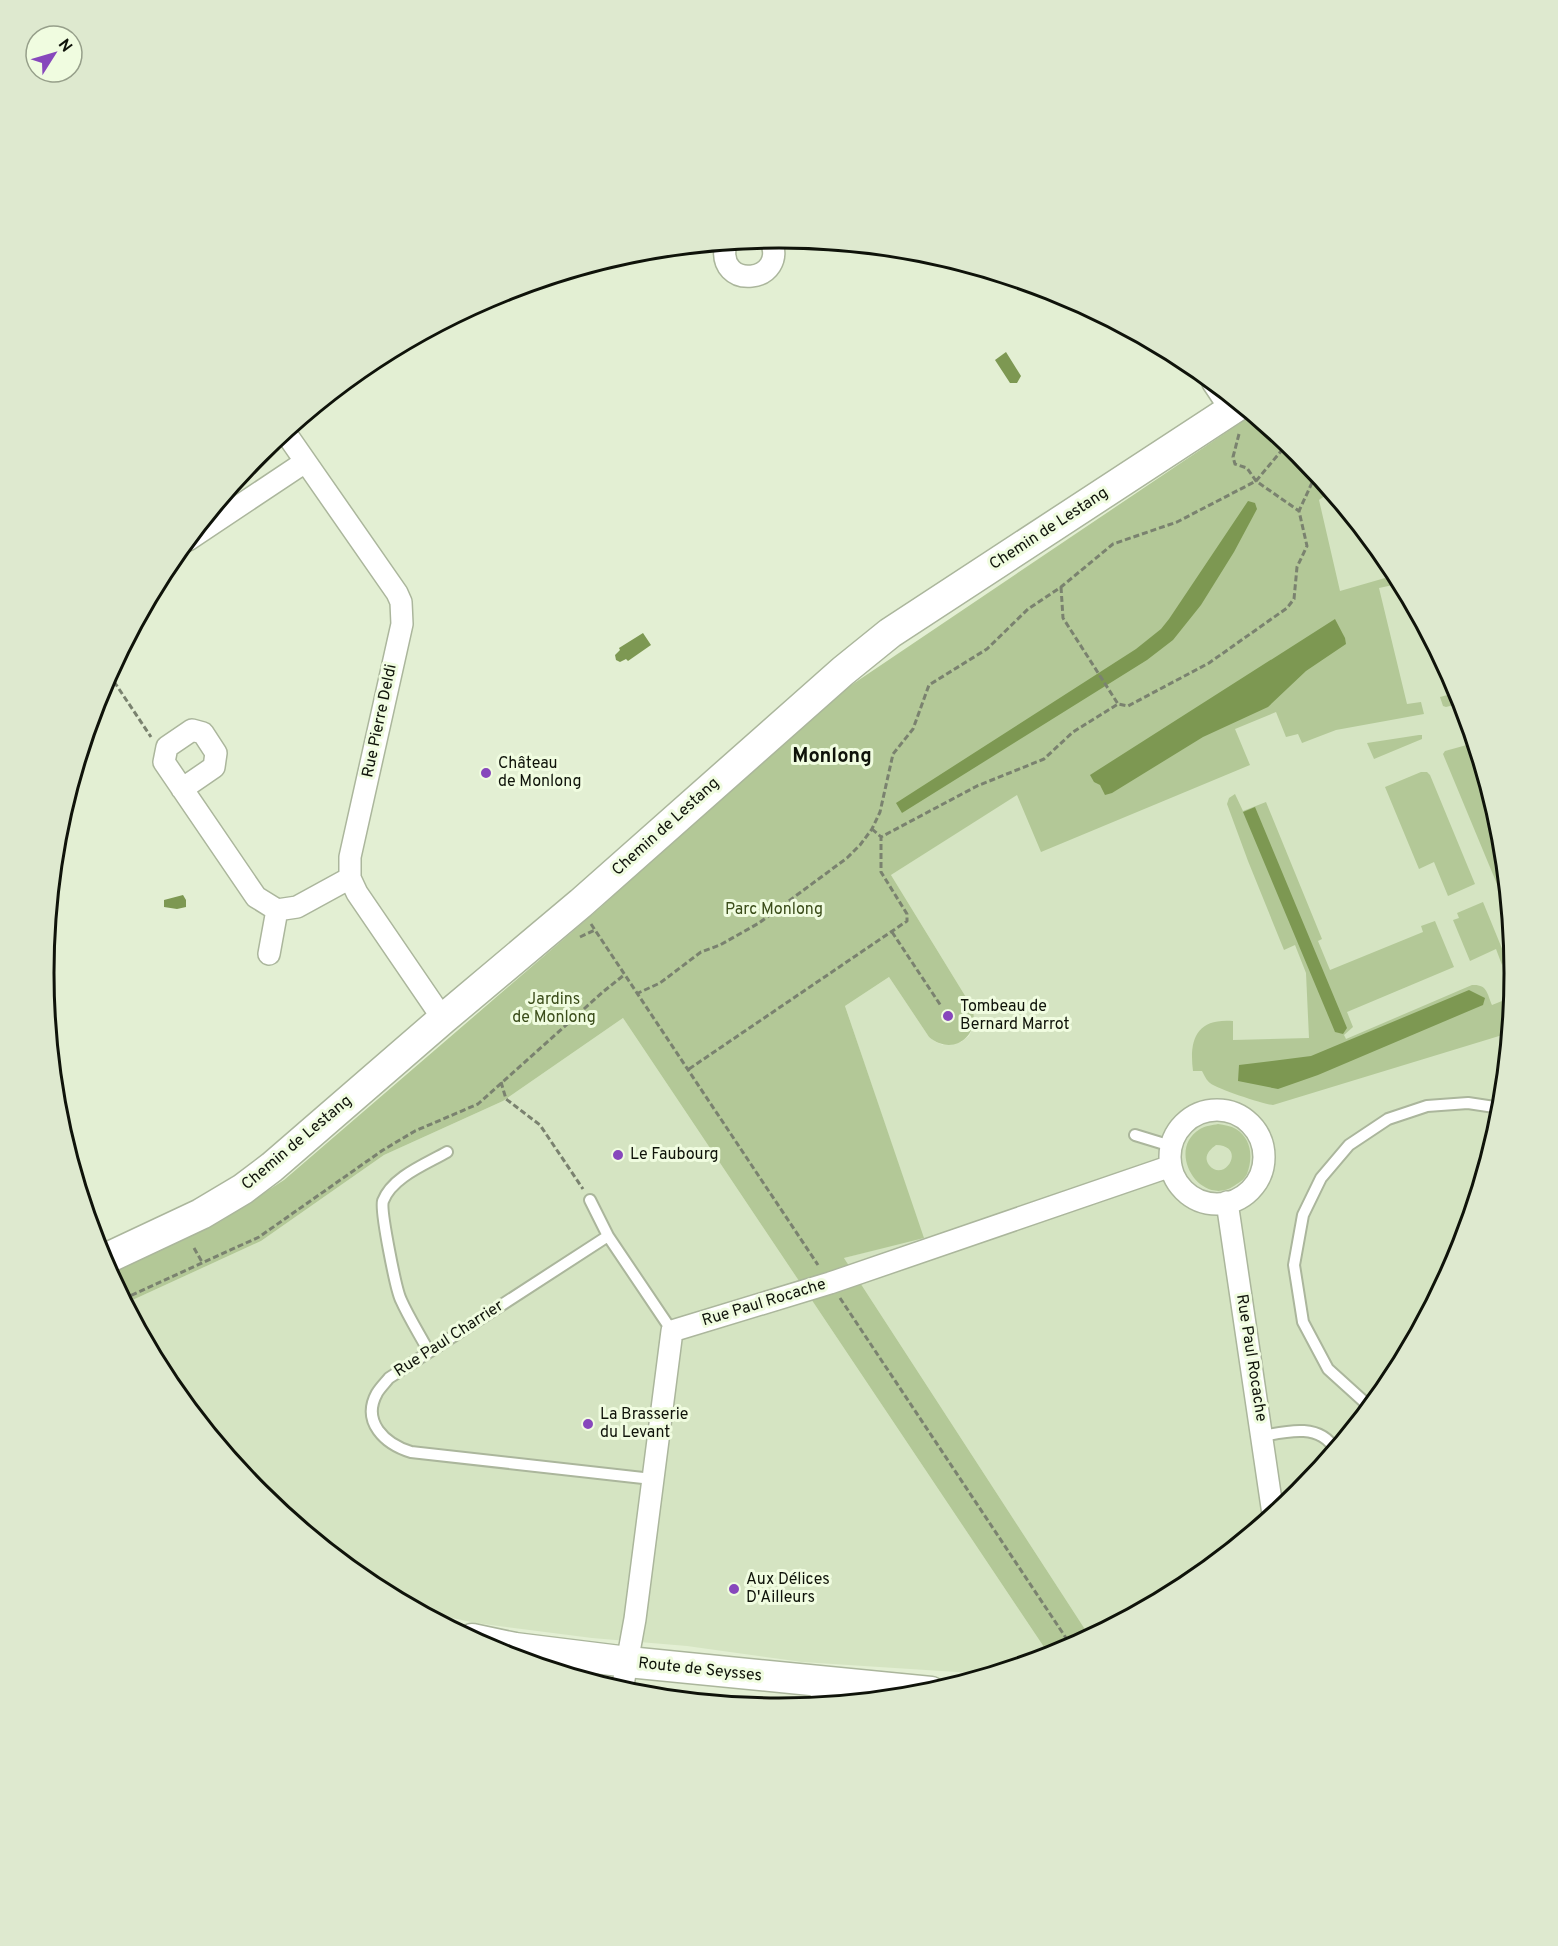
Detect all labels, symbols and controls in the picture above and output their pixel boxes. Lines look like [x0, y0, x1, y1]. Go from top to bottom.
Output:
north arrow [24, 24, 84, 84]
text: N [53, 36, 76, 57]
street label: Chemin de Lestang [986, 483, 1112, 575]
street label: Rue Pierre Deldi [358, 662, 402, 780]
district label: Monlong [792, 744, 872, 770]
place label: Château de Monlong [498, 754, 581, 792]
marker: Château de Monlong [479, 766, 493, 780]
street label: Chemin de Lestang [608, 774, 724, 880]
park label: Parc Monlong [725, 900, 823, 920]
park label: Jardins de Monlong [512, 990, 596, 1028]
place label: Tombeau de Bernard Marrot [960, 997, 1070, 1035]
marker: Tombeau de Bernard Marrot [941, 1009, 955, 1023]
street label: Chemin de Lestang [238, 1091, 356, 1195]
place label: Le Faubourg [630, 1145, 719, 1165]
marker: Le Faubourg [611, 1148, 625, 1162]
street label: Rue Paul Rocache [700, 1275, 828, 1331]
street label: Rue Paul Rocache [1231, 1293, 1271, 1423]
street label: Rue Paul Charrier [391, 1296, 507, 1382]
place label: La Brasserie du Levant [600, 1405, 688, 1443]
marker: La Brasserie du Levant [581, 1417, 595, 1431]
place label: Aux Délices D'Ailleurs [746, 1570, 830, 1608]
marker: Aux Délices D'Ailleurs [727, 1582, 741, 1596]
street label: Route de Seysses [637, 1654, 763, 1686]

